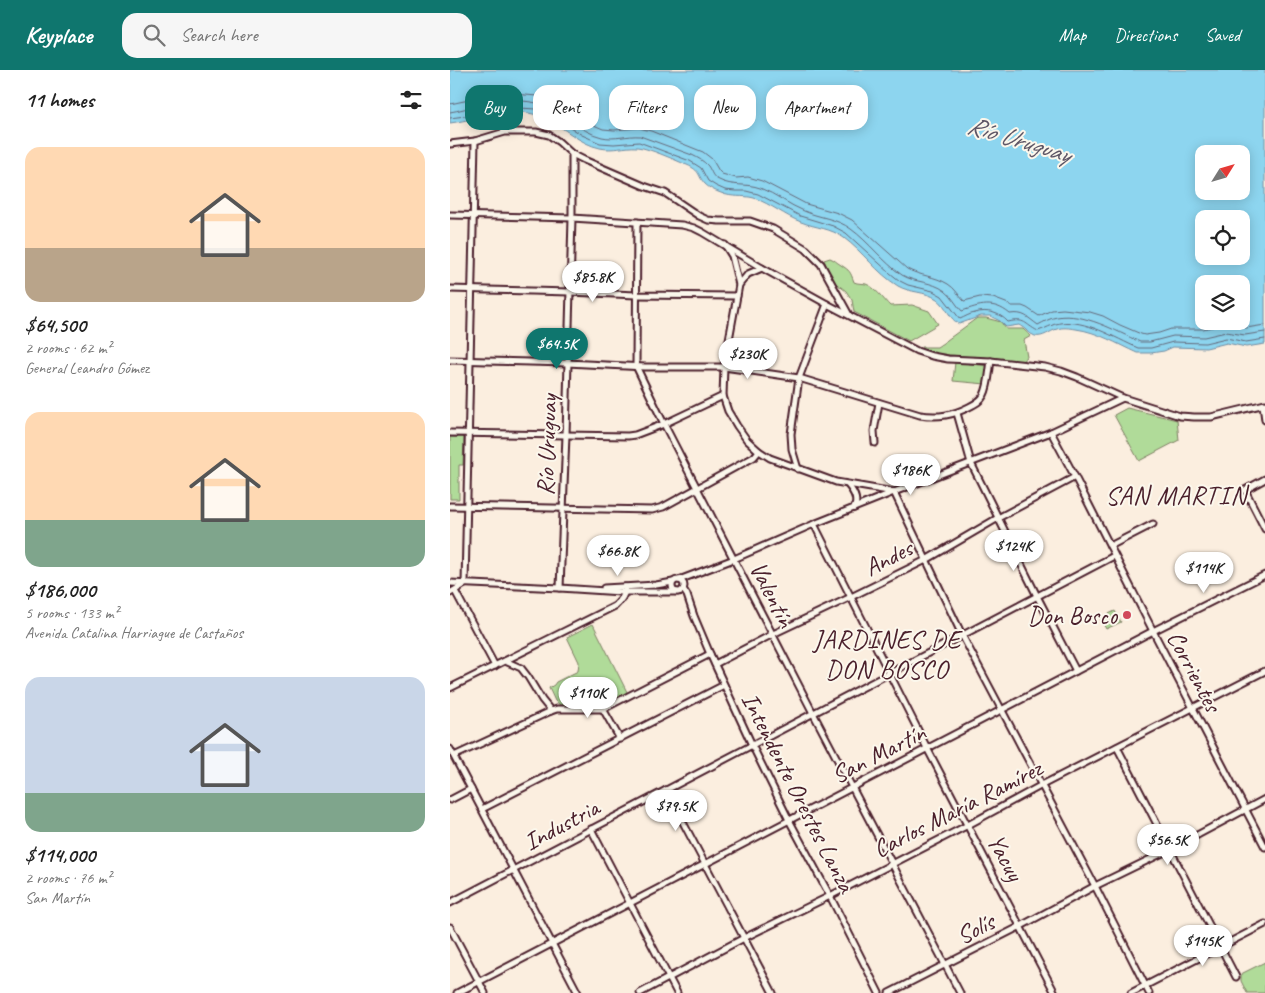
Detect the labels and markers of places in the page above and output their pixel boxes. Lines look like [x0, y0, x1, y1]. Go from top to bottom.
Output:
pin: $85.8K [552, 260, 634, 303]
pin: $64.5K [516, 328, 598, 370]
pin: $230K [713, 338, 783, 380]
pin: $186K [876, 454, 946, 496]
pin: $124K [979, 530, 1049, 572]
pin: $66.8K [577, 534, 659, 577]
pin: $114K [1169, 552, 1239, 594]
place label: Don Bosco [1028, 600, 1118, 632]
marker: Don Bosco [1121, 609, 1133, 621]
pin: $110K [553, 676, 623, 719]
pin: $79.5K [635, 790, 717, 832]
pin: $56.5K [1127, 824, 1209, 866]
pin: $145K [1168, 924, 1238, 967]

